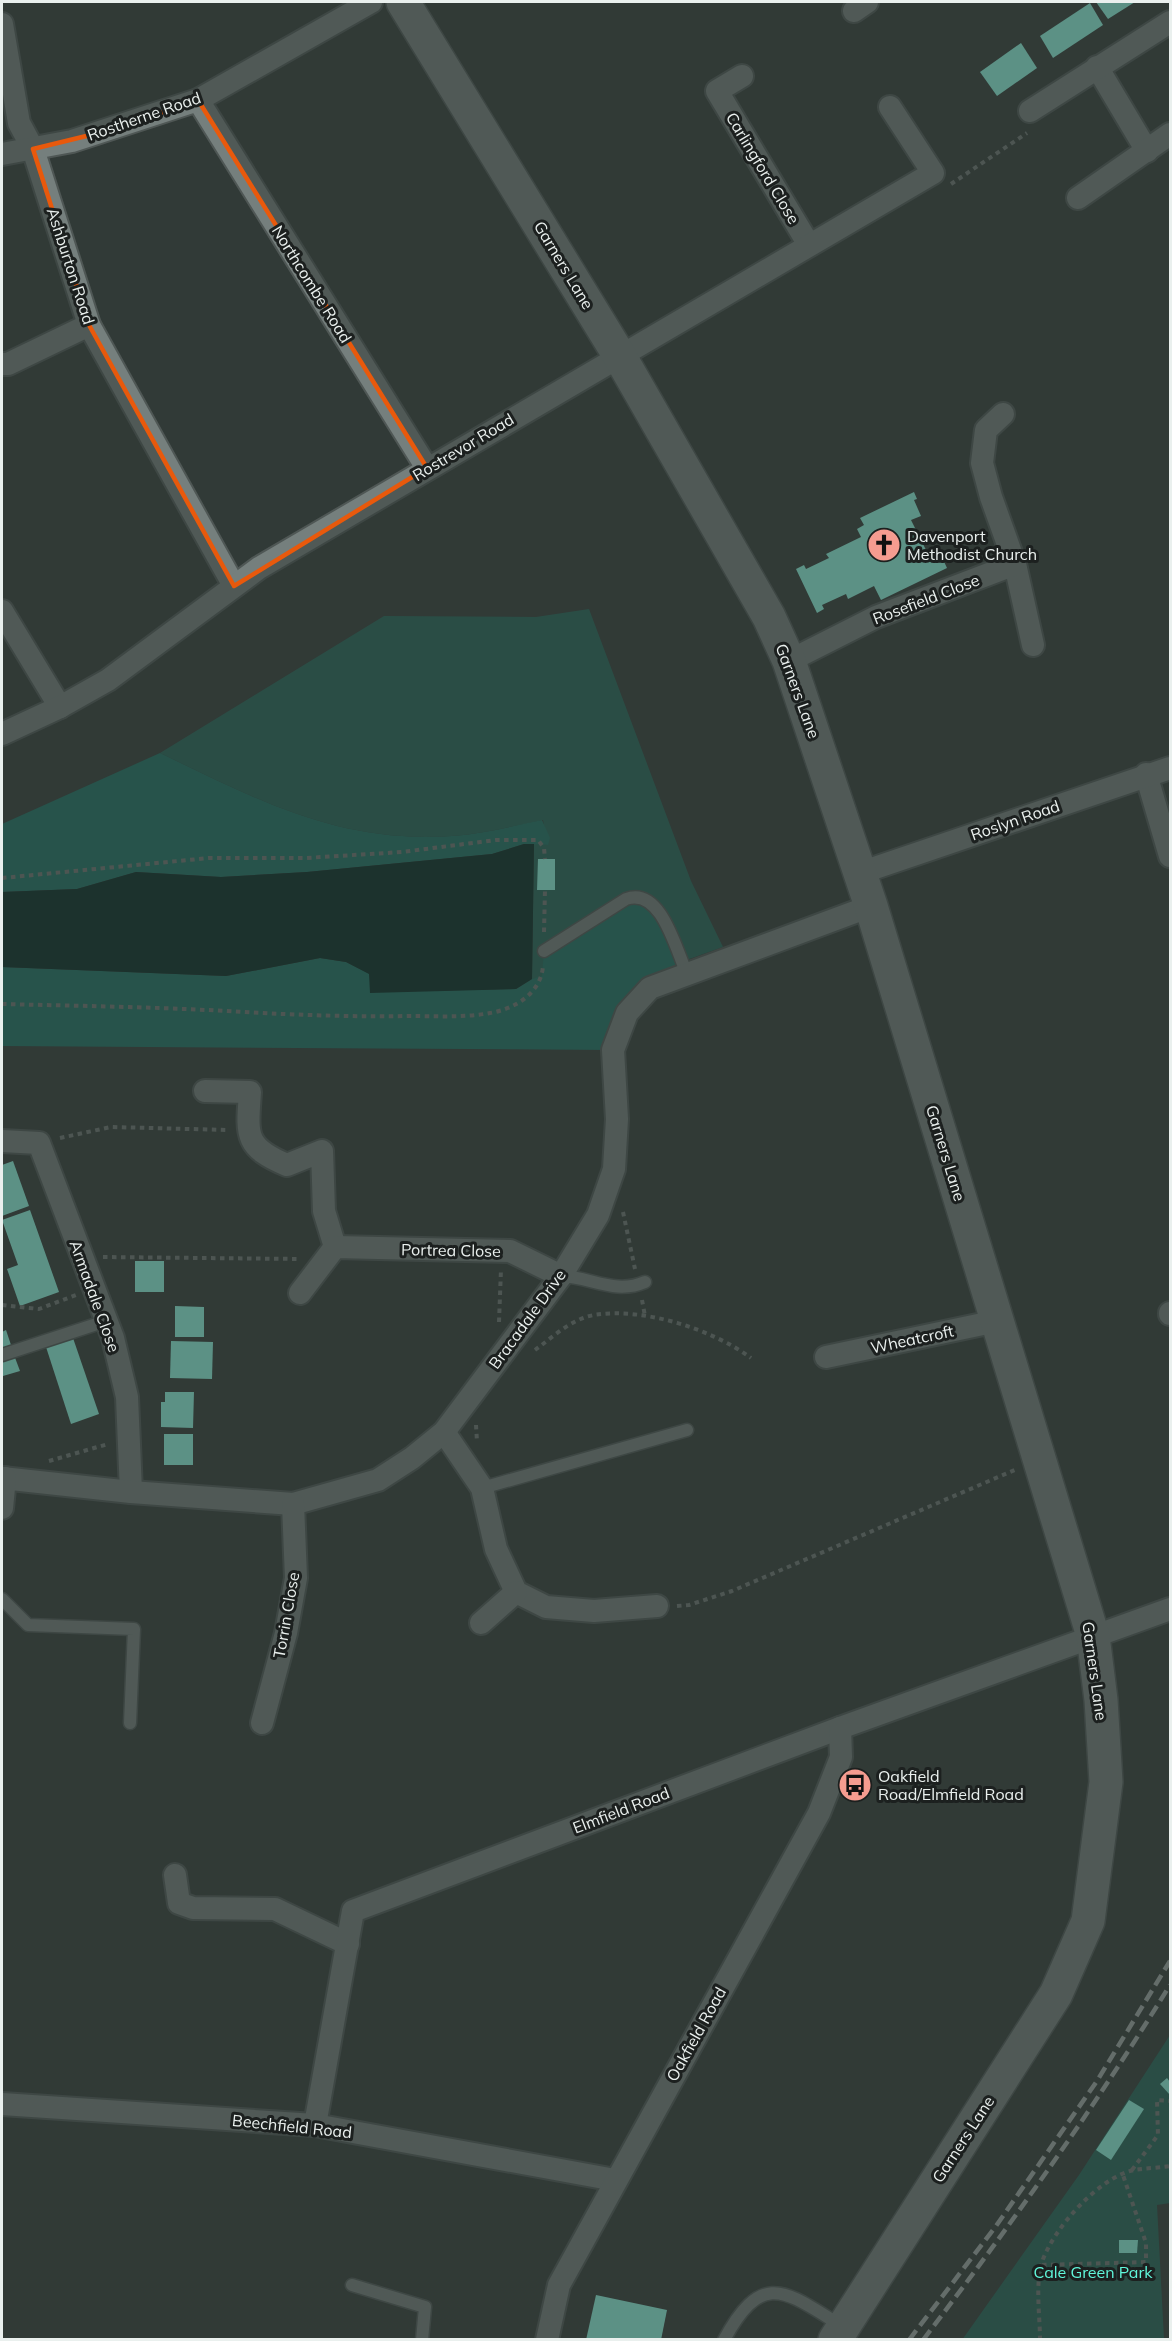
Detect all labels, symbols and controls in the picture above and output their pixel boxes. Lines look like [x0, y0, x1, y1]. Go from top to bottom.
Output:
street label: Rostherne Road [85, 87, 203, 145]
street label: Carlingford Close [722, 108, 804, 228]
street label: Ashburton Road [43, 205, 99, 327]
street label: Garners Lane [530, 217, 598, 313]
street label: Northcombe Road [268, 221, 356, 347]
street label: Rostrevor Road [409, 409, 517, 485]
place label: Davenport Methodist Church [907, 526, 1037, 564]
church icon: Davenport Methodist Church [866, 527, 902, 563]
street label: Rosefield Close [870, 569, 982, 629]
street label: Garners Lane [772, 641, 824, 741]
street label: Roslyn Road [968, 795, 1062, 845]
street label: Garners Lane [922, 1103, 970, 1203]
street label: Armadale Close [65, 1237, 125, 1355]
street label: Portrea Close [401, 1239, 501, 1261]
street label: Bracadale Drive [484, 1265, 570, 1373]
street label: Wheatcroft [869, 1320, 956, 1358]
street label: Torrin Close [269, 1570, 303, 1660]
street label: Garners Lane [1078, 1620, 1112, 1722]
place label: Oakfield Road/Elmfield Road [878, 1766, 1024, 1804]
bus stop icon: Oakfield Road/Elmfield Road [837, 1767, 873, 1803]
street label: Elmfield Road [570, 1782, 672, 1838]
street label: Oakfield Road [662, 1983, 730, 2085]
street label: Garners Lane [928, 2092, 998, 2186]
street label: Beechfield Road [231, 2110, 353, 2142]
park label: Cale Green Park [1033, 2262, 1153, 2282]

